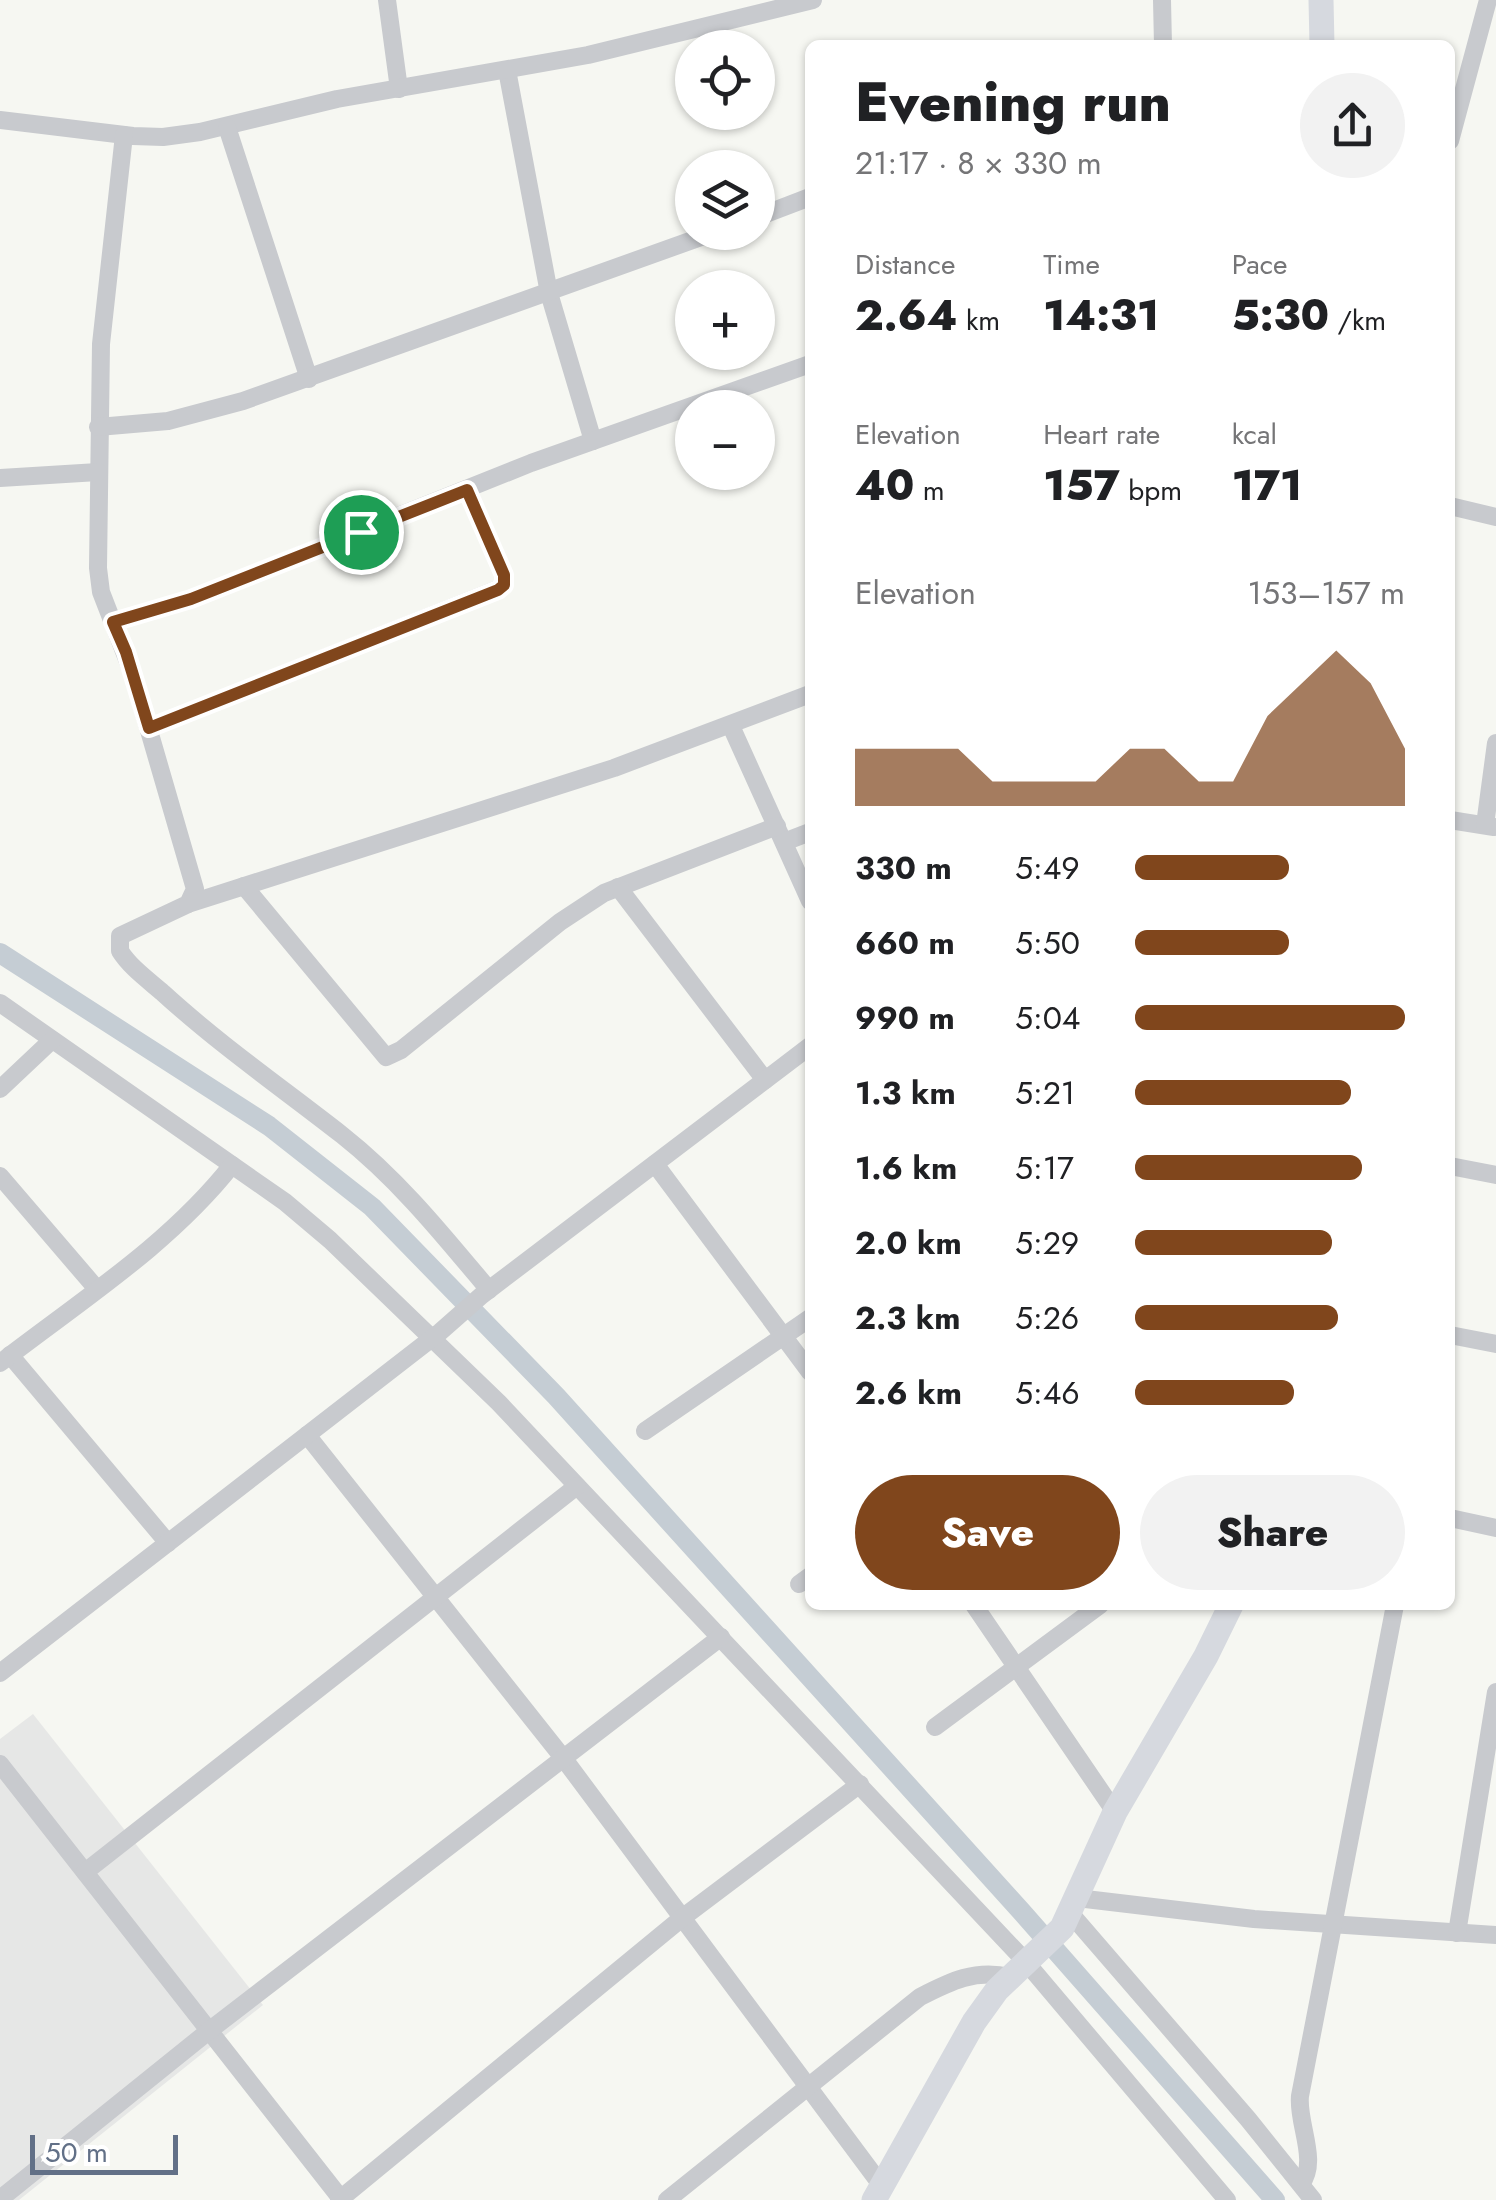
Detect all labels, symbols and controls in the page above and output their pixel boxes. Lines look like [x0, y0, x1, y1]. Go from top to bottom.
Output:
map controls [675, 30, 775, 490]
button: locate [675, 30, 775, 130]
text: Evening run [855, 62, 1171, 142]
button: share [1300, 73, 1405, 178]
text: 21:17 · 8 × 330 m [855, 140, 1102, 186]
button: layers [675, 150, 775, 250]
text: Distance [855, 244, 955, 285]
text: Time [1043, 244, 1100, 285]
text: Pace [1232, 244, 1287, 285]
button: + [675, 270, 775, 370]
text: 2.64 [855, 285, 957, 346]
text: 14:31 [1043, 285, 1159, 346]
text: 5:30 [1232, 285, 1329, 346]
text: km [957, 300, 1000, 341]
text: /km [1329, 300, 1386, 341]
button: − [675, 390, 775, 490]
text: Elevation [855, 414, 961, 455]
text: Heart rate [1043, 414, 1160, 455]
text: kcal [1232, 414, 1277, 455]
text: 40 [855, 455, 914, 516]
text: 157 [1043, 455, 1120, 516]
text: 171 [1232, 455, 1302, 516]
text: m [914, 470, 945, 511]
text: bpm [1120, 470, 1182, 511]
pin [319, 490, 404, 575]
icon: arrive [334, 505, 389, 560]
text: Elevation [855, 570, 976, 616]
text: 153–157 m [1248, 570, 1405, 616]
text: 330 m [855, 845, 952, 891]
text: 5:49 [1015, 845, 1080, 891]
text: 660 m [855, 920, 955, 966]
text: 5:50 [1015, 920, 1080, 966]
text: 990 m [855, 995, 955, 1041]
text: 5:04 [1015, 995, 1081, 1041]
text: 1.3 km [855, 1070, 956, 1116]
text: 5:21 [1015, 1070, 1075, 1116]
text: 1.6 km [855, 1145, 957, 1191]
text: 5:17 [1015, 1145, 1074, 1191]
text: 2.0 km [855, 1220, 962, 1266]
text: 5:29 [1015, 1220, 1079, 1266]
text: 2.3 km [855, 1295, 960, 1341]
text: 5:26 [1015, 1295, 1079, 1341]
text: 2.6 km [855, 1370, 962, 1416]
text: 5:46 [1015, 1370, 1080, 1416]
button: Save [855, 1475, 1120, 1590]
button: Share [1140, 1475, 1405, 1590]
scale bar [30, 2130, 178, 2174]
text: 50 m [45, 2132, 108, 2173]

